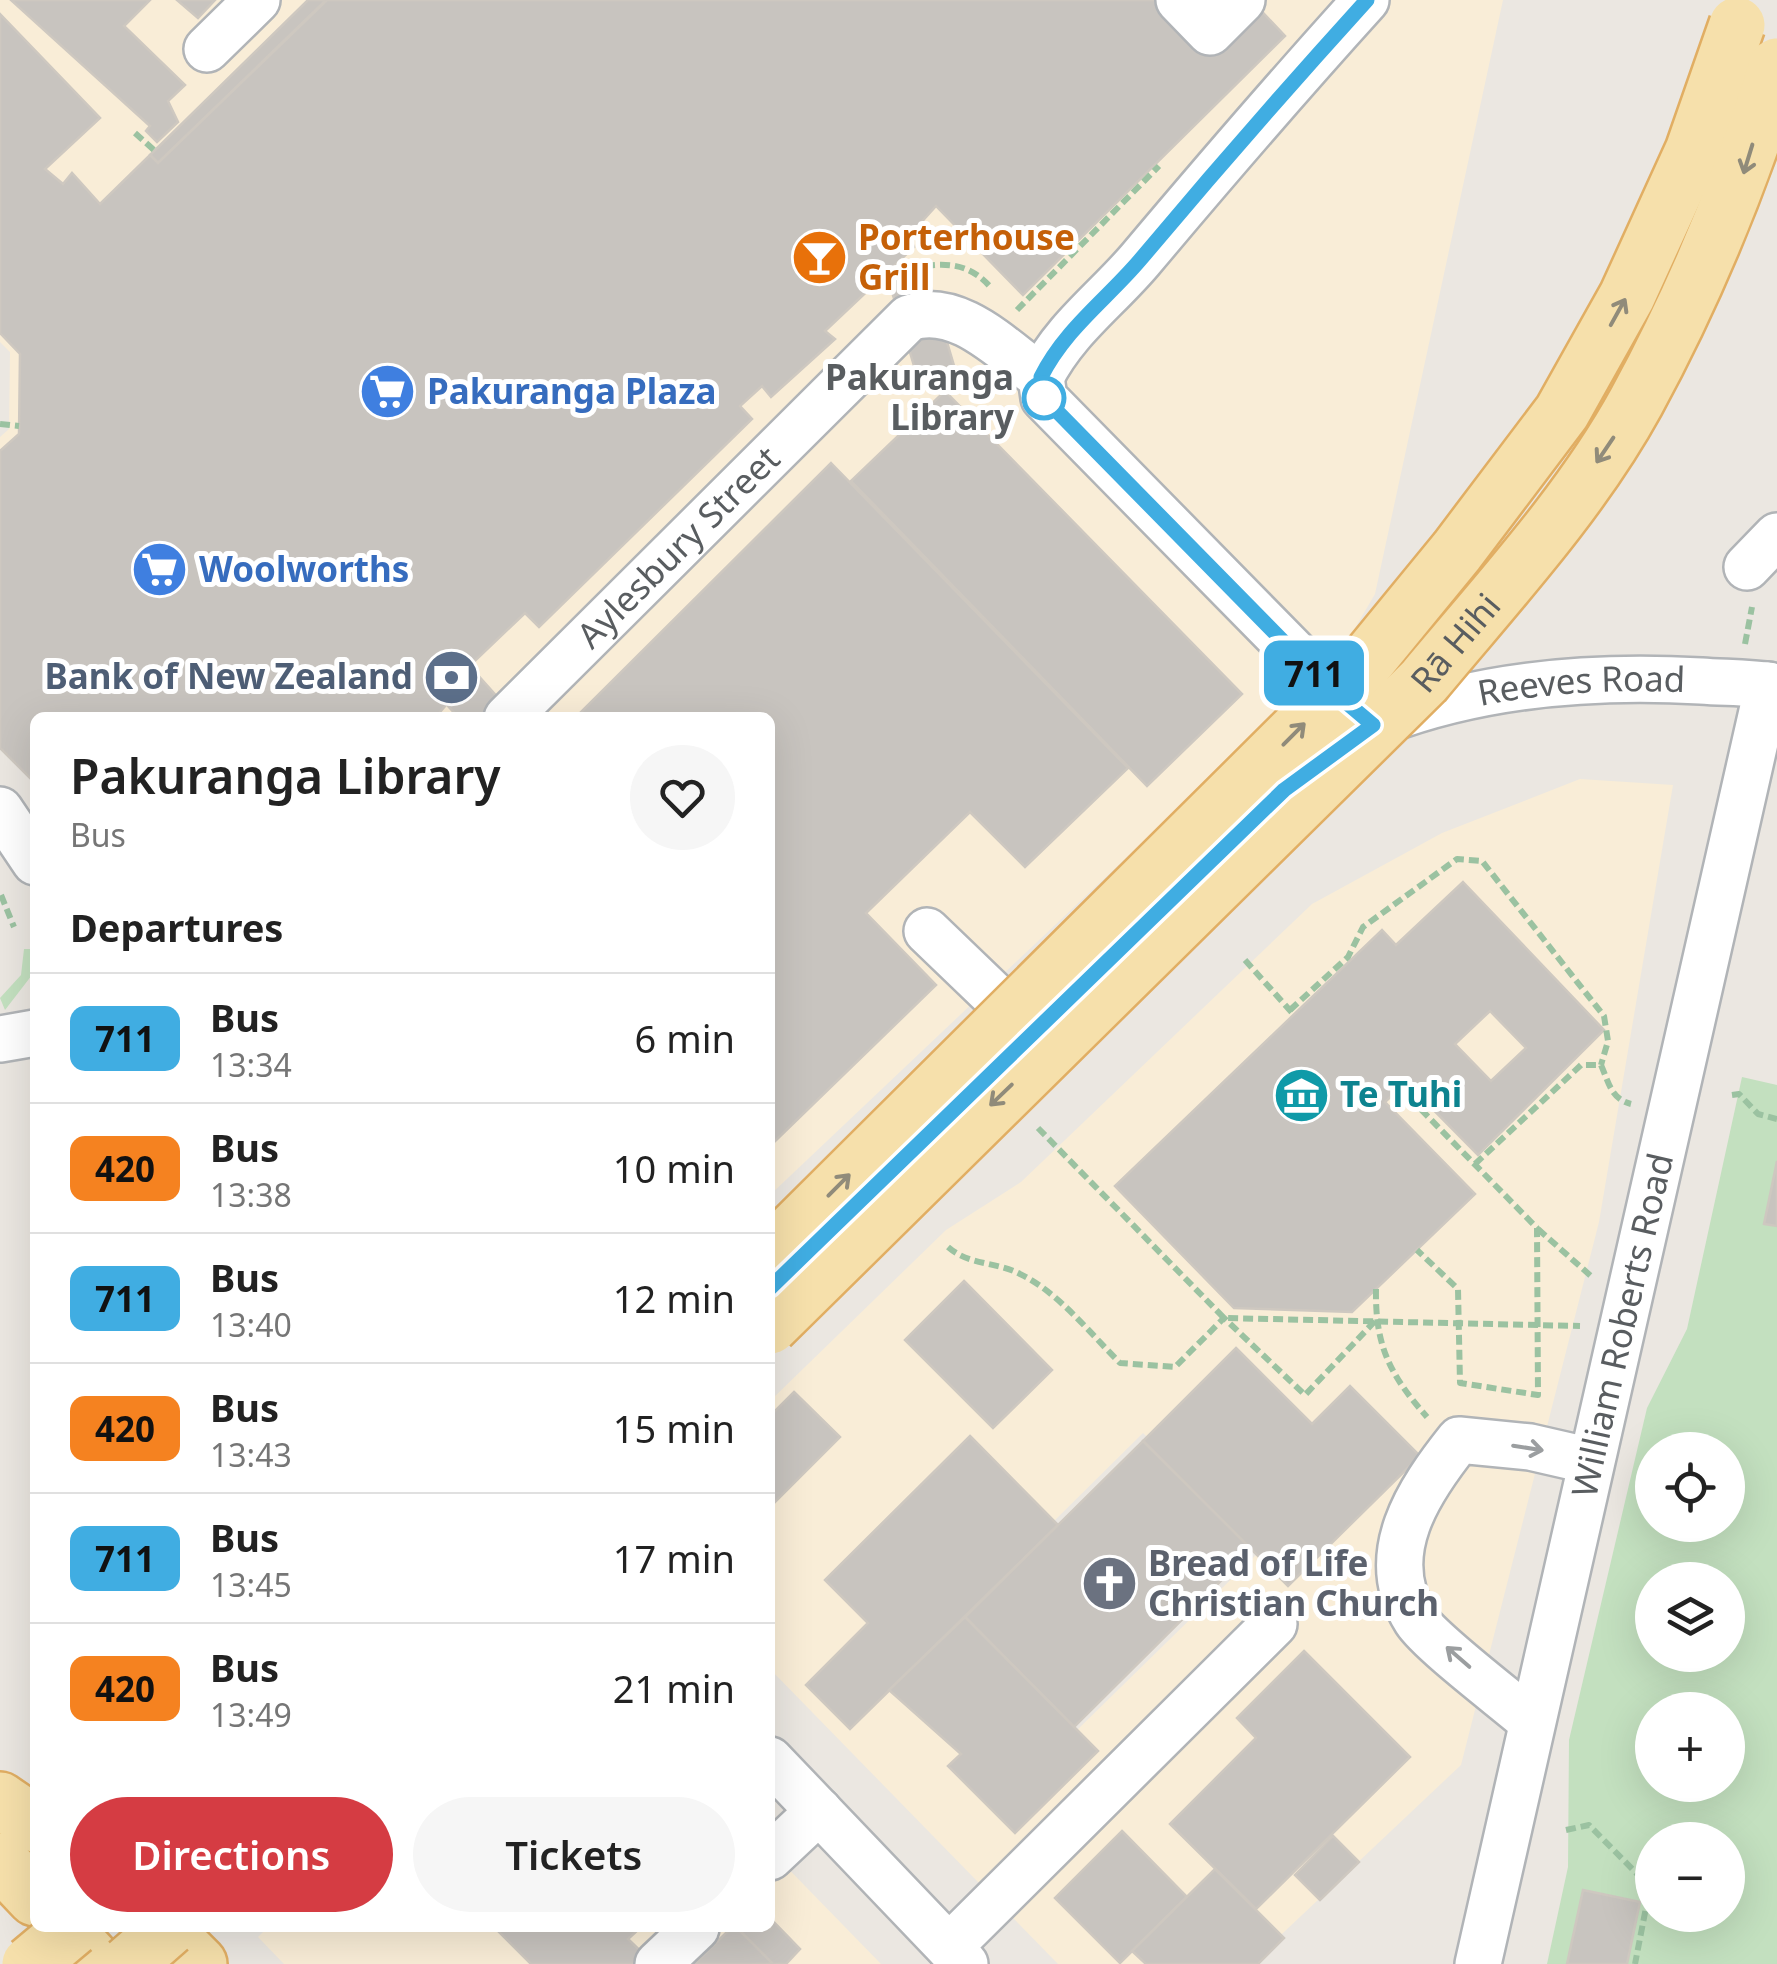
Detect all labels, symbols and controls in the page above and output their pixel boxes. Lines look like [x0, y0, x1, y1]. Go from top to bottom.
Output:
one-way arrow [1738, 143, 1756, 174]
place label: Porterhouse Grill [858, 213, 1075, 300]
bar icon: Porterhouse Grill [789, 228, 849, 288]
one-way arrow [1608, 297, 1628, 327]
place label: Pakuranga Library [825, 353, 1014, 440]
supermarket icon: Pakuranga Plaza [358, 362, 418, 422]
place label: Pakuranga Plaza [427, 367, 716, 414]
marker: Pakuranga Library [1023, 377, 1065, 419]
street label: Aylesbury Street [566, 435, 789, 657]
one-way arrow [1594, 435, 1615, 463]
supermarket icon: Woolworths [130, 540, 190, 600]
place label: Woolworths [199, 545, 409, 592]
street label: Rā Hihi [1399, 583, 1510, 702]
line badge: 711 [1256, 640, 1372, 706]
bank icon: Bank of New Zealand [422, 647, 482, 707]
text: 711 [1284, 650, 1344, 697]
place label: Bank of New Zealand [45, 652, 413, 699]
street label: Reeves Road [1474, 654, 1686, 716]
one-way arrow [1281, 723, 1305, 747]
text: Pakuranga Library [70, 743, 501, 808]
button: heart [630, 745, 735, 850]
text: Bus [70, 813, 126, 856]
text: Departures [70, 901, 283, 953]
text: Bus [210, 991, 279, 1043]
text: 6 min [635, 1012, 735, 1064]
text: 711 [95, 1015, 155, 1062]
text: 13:34 [210, 1043, 292, 1086]
museum icon: Te Tuhi [1271, 1065, 1331, 1125]
place label: Te Tuhi [1340, 1070, 1462, 1117]
one-way arrow [990, 1082, 1014, 1106]
text: Bus [210, 1121, 279, 1173]
text: 10 min [613, 1142, 735, 1194]
text: 420 [95, 1145, 155, 1192]
street label: William Roberts Road [1560, 1148, 1683, 1502]
text: 13:38 [210, 1173, 292, 1216]
one-way arrow [827, 1174, 851, 1198]
text: Bus [210, 1251, 279, 1303]
text: 12 min [613, 1272, 735, 1324]
text: 711 [95, 1275, 155, 1322]
text: 13:40 [210, 1303, 292, 1346]
text: Bus [210, 1381, 279, 1433]
text: 15 min [613, 1402, 735, 1454]
text: 420 [95, 1405, 155, 1452]
map controls [1635, 1432, 1745, 1932]
button: locate [1635, 1432, 1745, 1542]
text: 13:43 [210, 1433, 292, 1476]
one-way arrow [1511, 1439, 1544, 1457]
text: Bus [210, 1511, 279, 1563]
text: 17 min [613, 1532, 735, 1584]
text: 711 [95, 1535, 155, 1582]
place label: Bread of Life Christian Church [1148, 1539, 1439, 1626]
church icon: Bread of Life Christian Church [1079, 1554, 1139, 1614]
button: layers [1635, 1562, 1745, 1672]
text: 13:45 [210, 1563, 292, 1606]
text: Bus [210, 1641, 279, 1693]
one-way arrow [1446, 1645, 1471, 1668]
text: 21 min [613, 1662, 735, 1714]
text: 420 [95, 1665, 155, 1712]
button: + [1635, 1692, 1745, 1802]
text: 13:49 [210, 1693, 292, 1736]
button: Directions [70, 1797, 393, 1912]
button: Tickets [413, 1797, 735, 1912]
button: − [1635, 1822, 1745, 1932]

